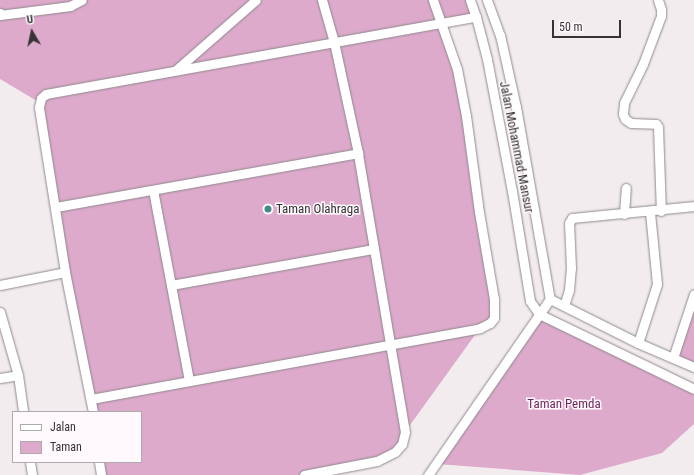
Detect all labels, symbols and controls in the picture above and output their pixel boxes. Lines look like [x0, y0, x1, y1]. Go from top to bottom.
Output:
north arrow [12, 12, 52, 52]
scale bar [554, 12, 623, 38]
text: U [26, 13, 34, 27]
text: 50 m [559, 20, 583, 34]
street label: Jalan Mohammad Mansur [496, 80, 536, 214]
place label: Taman Olahraga [276, 201, 359, 217]
marker: Taman Olahraga [263, 204, 273, 214]
park label: Taman Pemda [527, 396, 601, 412]
legend [12, 411, 142, 463]
text: Jalan [50, 420, 76, 434]
text: Taman [50, 440, 82, 454]

